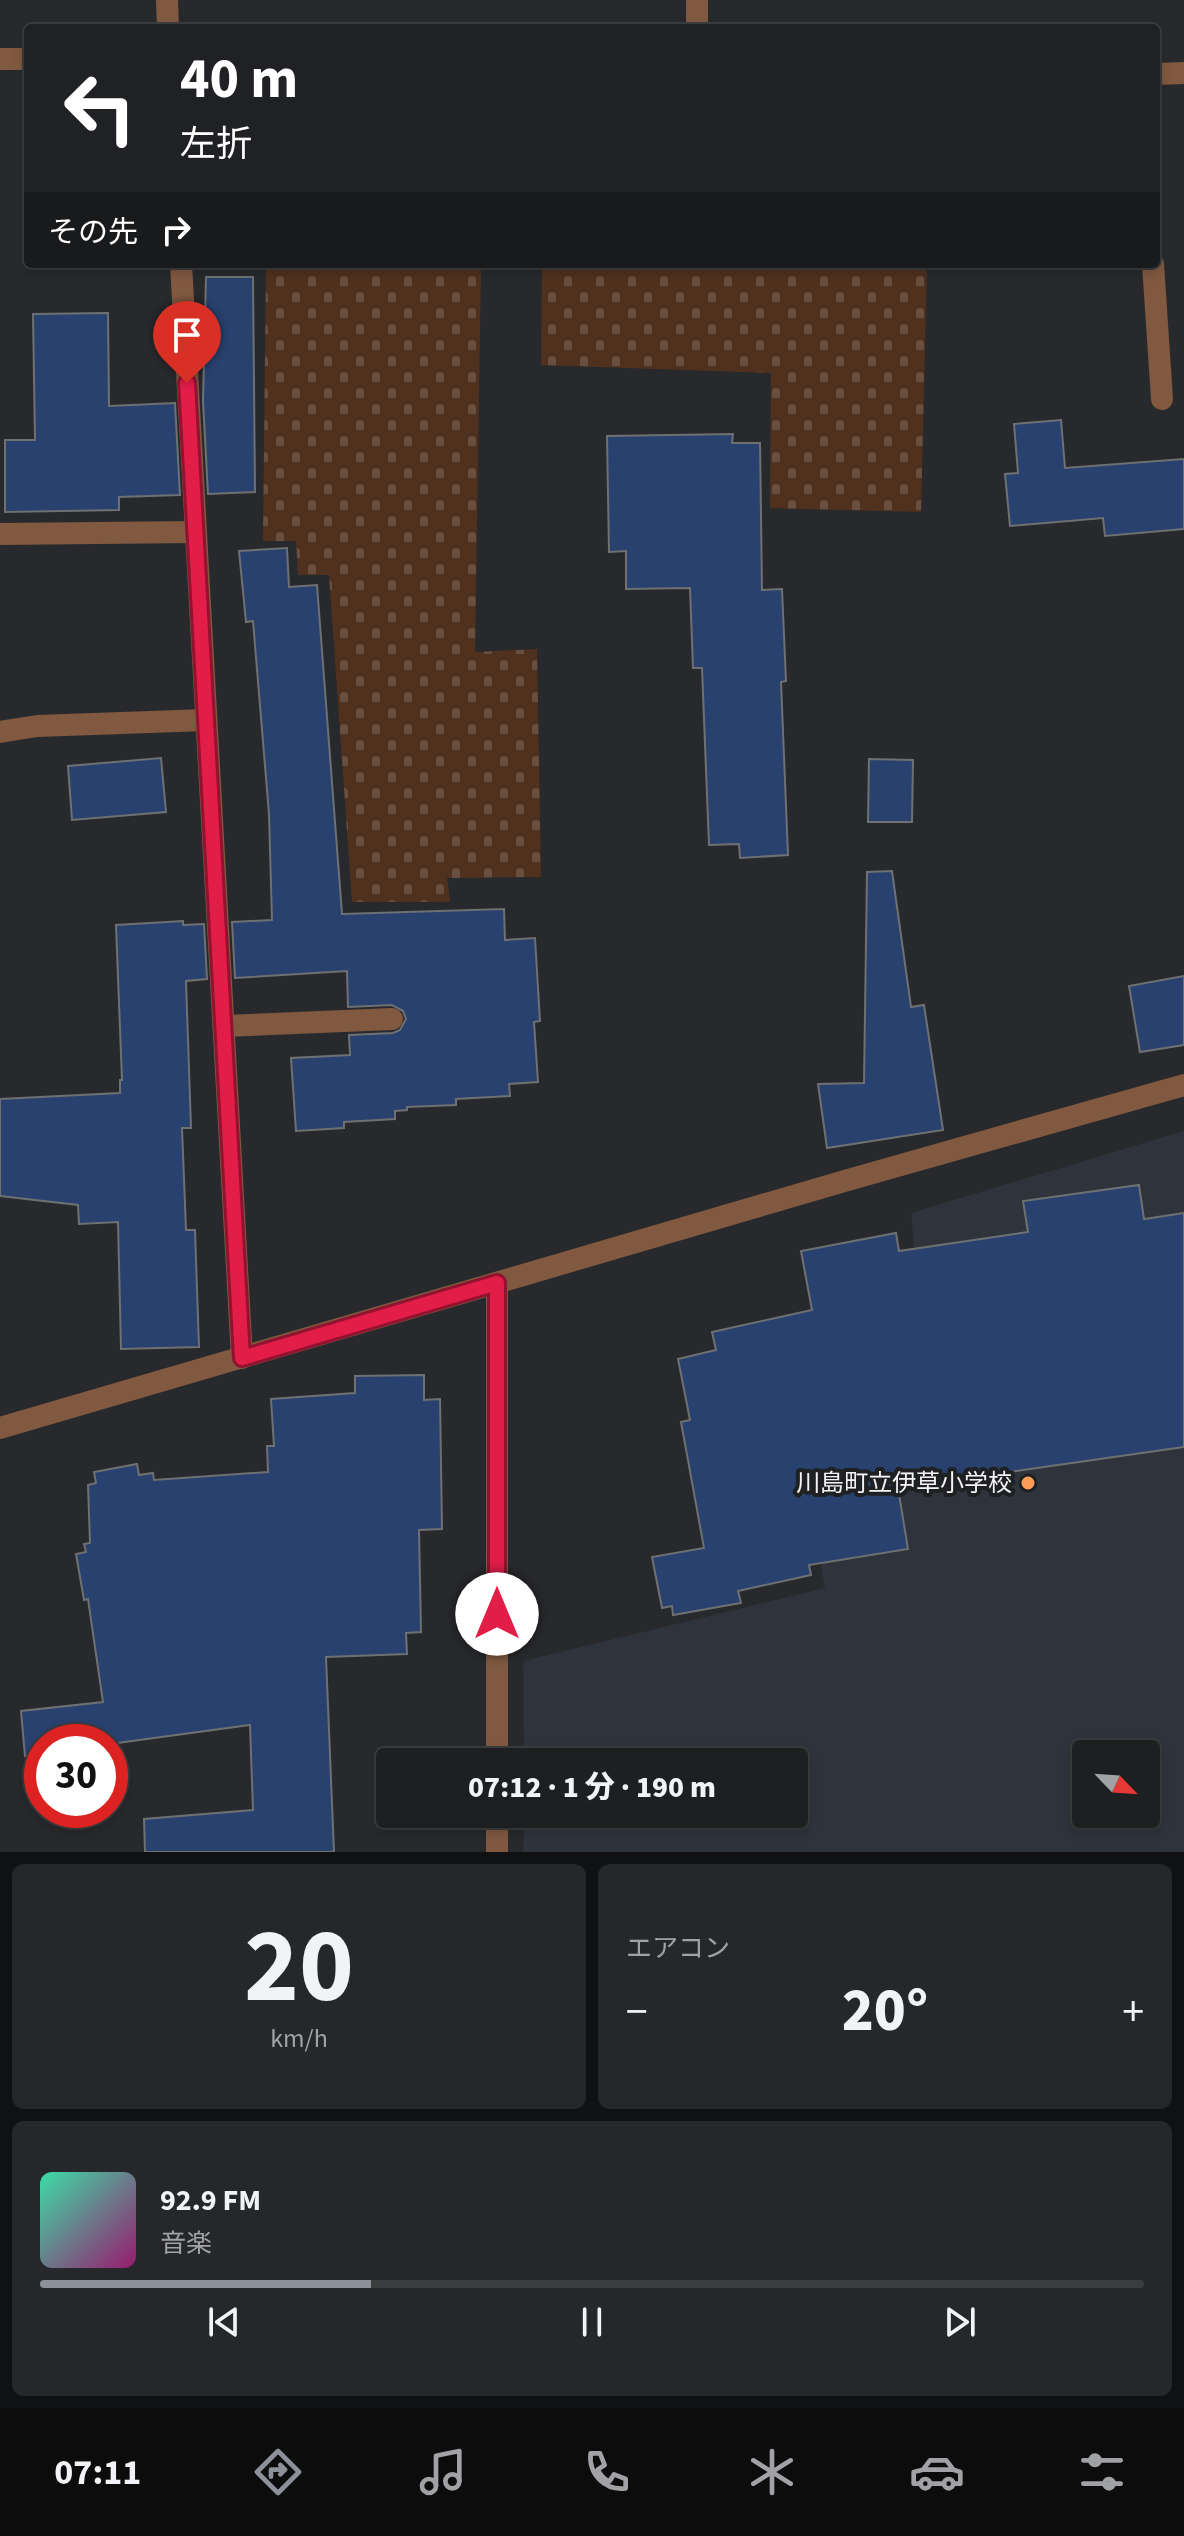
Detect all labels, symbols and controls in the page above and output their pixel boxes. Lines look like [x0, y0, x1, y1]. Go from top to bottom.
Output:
text: 40 m [180, 40, 298, 119]
icon: left [48, 56, 152, 160]
text: 左折 [180, 119, 252, 170]
icon: right [154, 208, 198, 252]
text: その先 [48, 211, 138, 254]
pin [153, 301, 221, 383]
icon: arrive [165, 313, 209, 357]
place label: 川島町立伊草小学校 [796, 1466, 1012, 1501]
marker: 川島町立伊草小学校 [1019, 1474, 1037, 1492]
position arrow [455, 1572, 539, 1656]
speed limit sign: 30 [24, 1724, 128, 1828]
north arrow [1072, 1740, 1160, 1828]
map controls [1072, 1740, 1160, 1828]
text: 07:12 · 1 分 · 190 m [468, 1766, 716, 1809]
text: 20 [244, 1894, 354, 2042]
text: エアコン [626, 1930, 730, 1967]
text: 20° [842, 1969, 928, 2054]
text: − [626, 1981, 648, 2044]
text: + [1122, 1981, 1144, 2044]
text: km/h [270, 2020, 328, 2057]
text: 92.9 FM [160, 2179, 261, 2222]
text: 音楽 [160, 2225, 212, 2262]
icon: previous [202, 2300, 246, 2344]
icon: pause [570, 2300, 614, 2344]
icon: next [938, 2300, 982, 2344]
icon: directions [250, 2444, 306, 2500]
icon: music [415, 2444, 471, 2500]
icon: phone [579, 2444, 635, 2500]
icon: climate [744, 2444, 800, 2500]
icon: car [909, 2444, 965, 2500]
icon: filters [1074, 2444, 1130, 2500]
text: 07:11 [54, 2447, 141, 2498]

